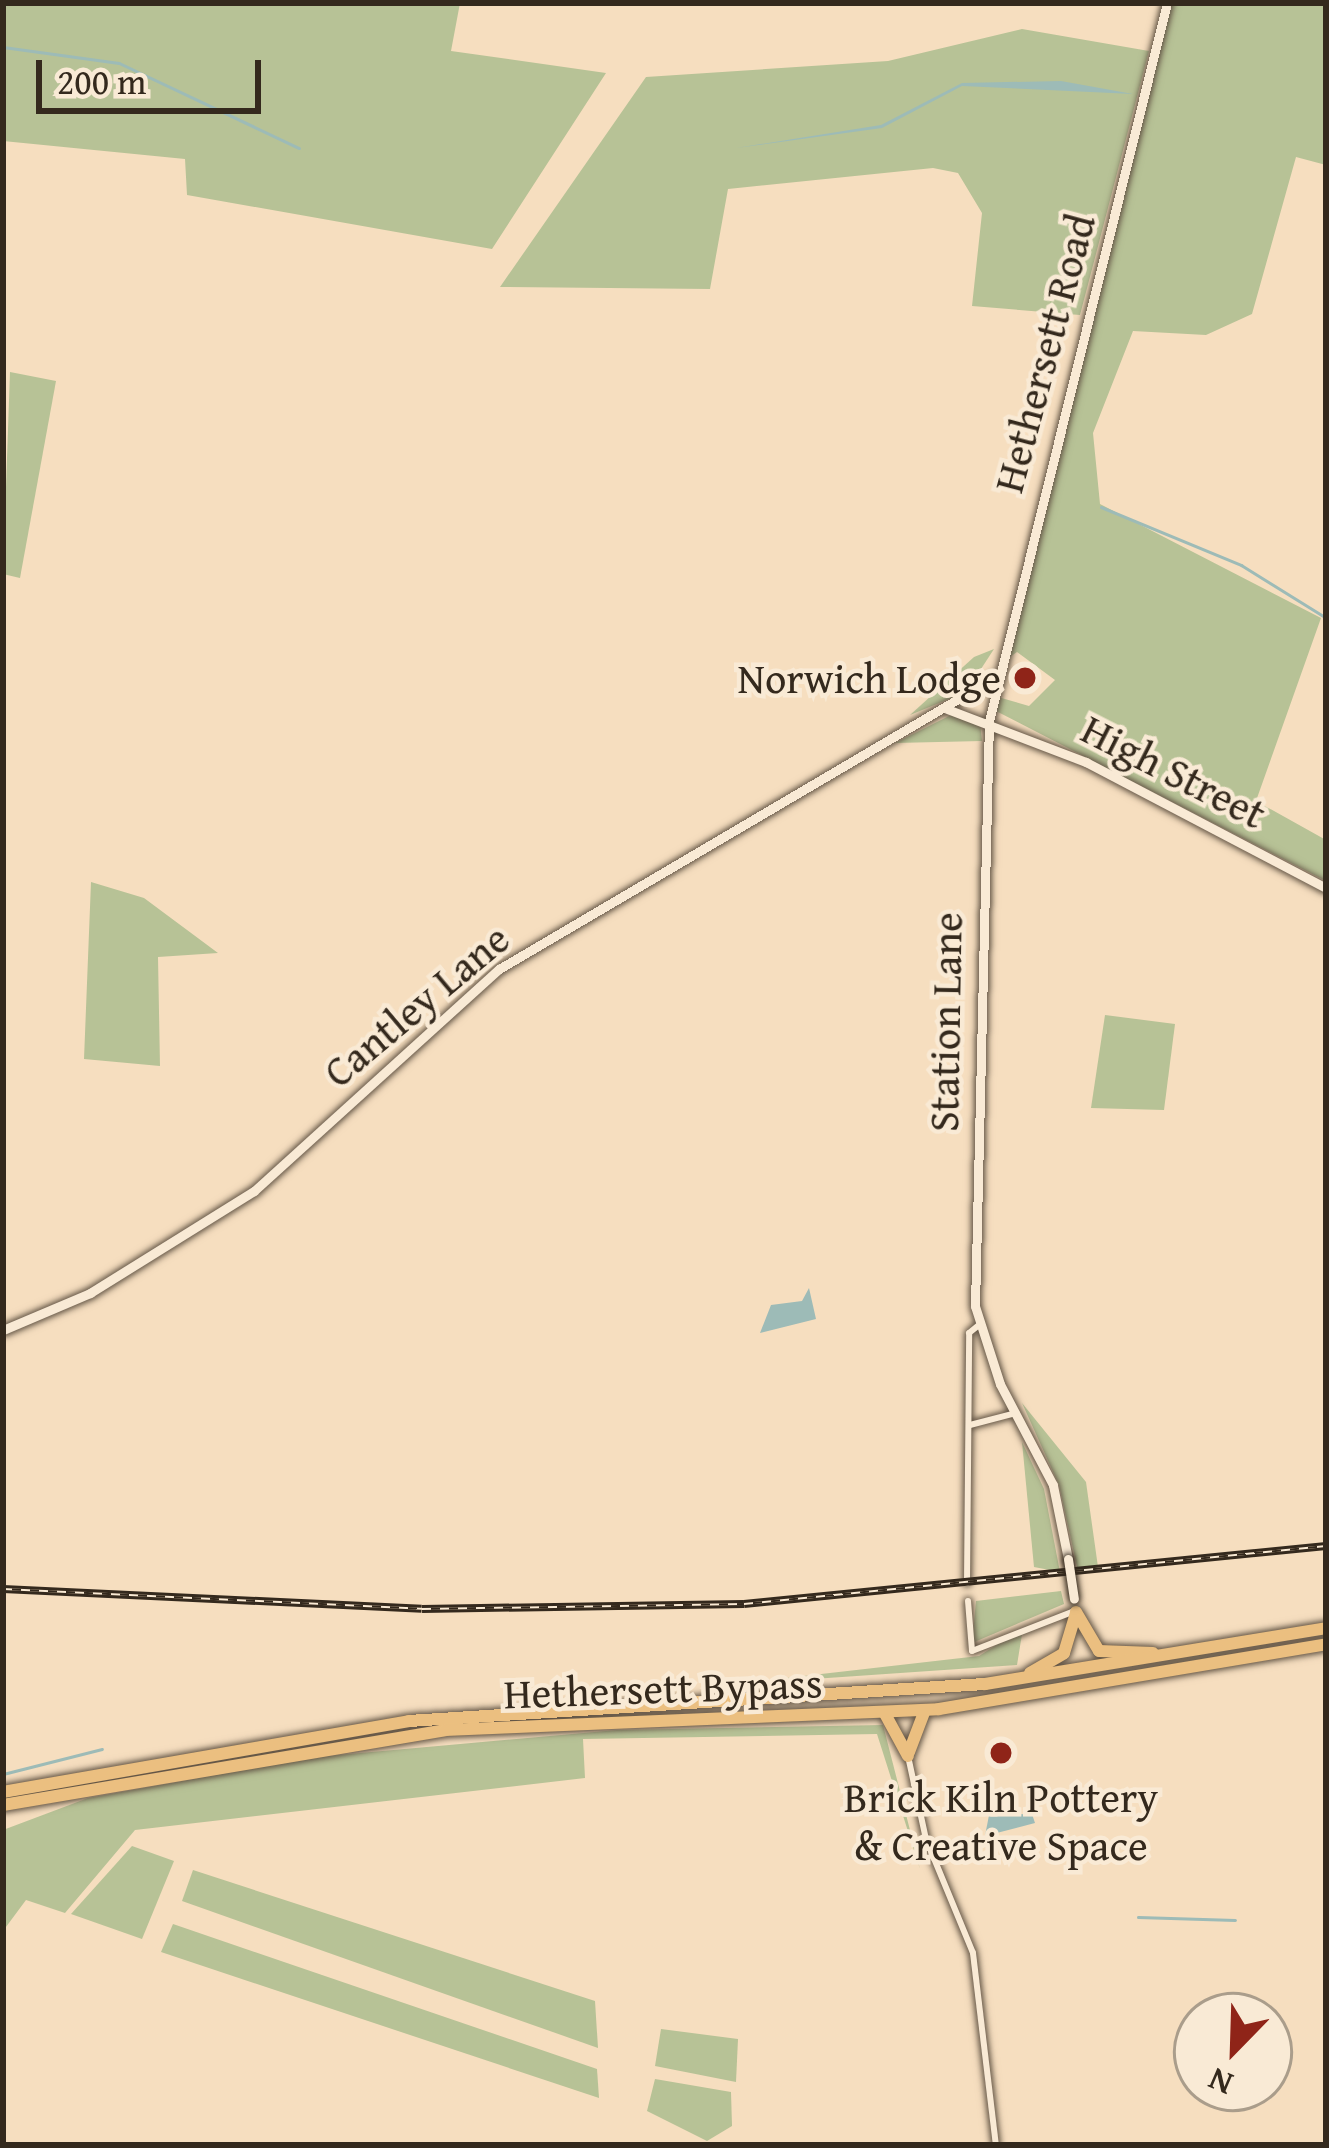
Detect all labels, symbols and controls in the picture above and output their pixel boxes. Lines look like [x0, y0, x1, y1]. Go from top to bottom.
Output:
scale bar [42, 36, 267, 110]
text: 200 m [57, 54, 146, 107]
street label: Hethersett Road [983, 208, 1105, 498]
place label: Norwich Lodge [737, 653, 1001, 703]
marker: Norwich Lodge [1012, 665, 1038, 691]
street label: High Street [1074, 703, 1274, 839]
street label: Station Lane [918, 912, 972, 1132]
street label: Cantley Lane [313, 913, 519, 1097]
street label: Hethersett Bypass [503, 1657, 823, 1719]
marker: Brick Kiln Pottery & Creative Space [988, 1740, 1014, 1766]
place label: Brick Kiln Pottery & Creative Space [844, 1772, 1158, 1870]
north arrow [1173, 1992, 1293, 2112]
text: N [1201, 2056, 1240, 2109]

